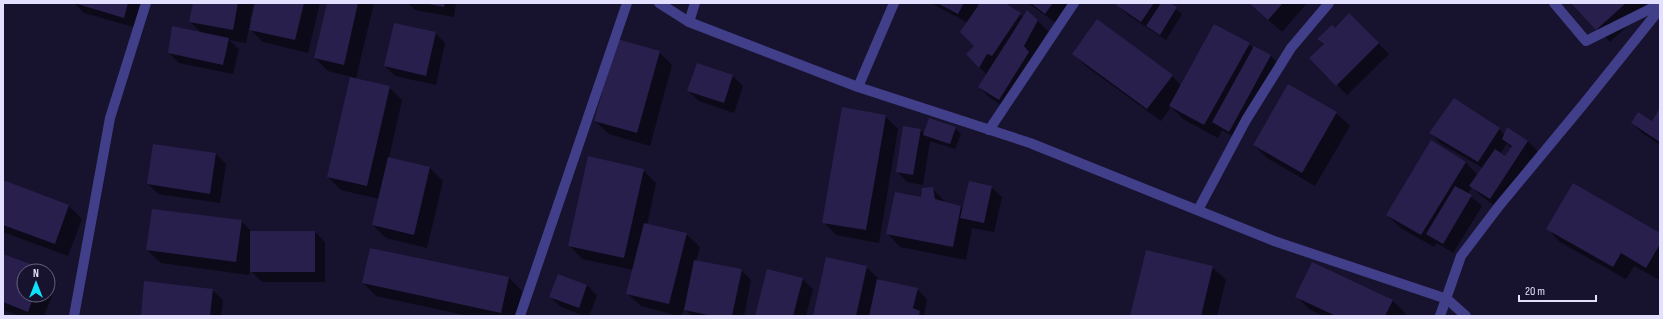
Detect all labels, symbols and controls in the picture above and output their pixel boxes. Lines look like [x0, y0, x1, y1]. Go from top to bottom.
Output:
north arrow [16, 263, 56, 303]
text: N [33, 267, 39, 280]
scale bar [1519, 277, 1596, 303]
text: 20 m [1525, 284, 1545, 299]

